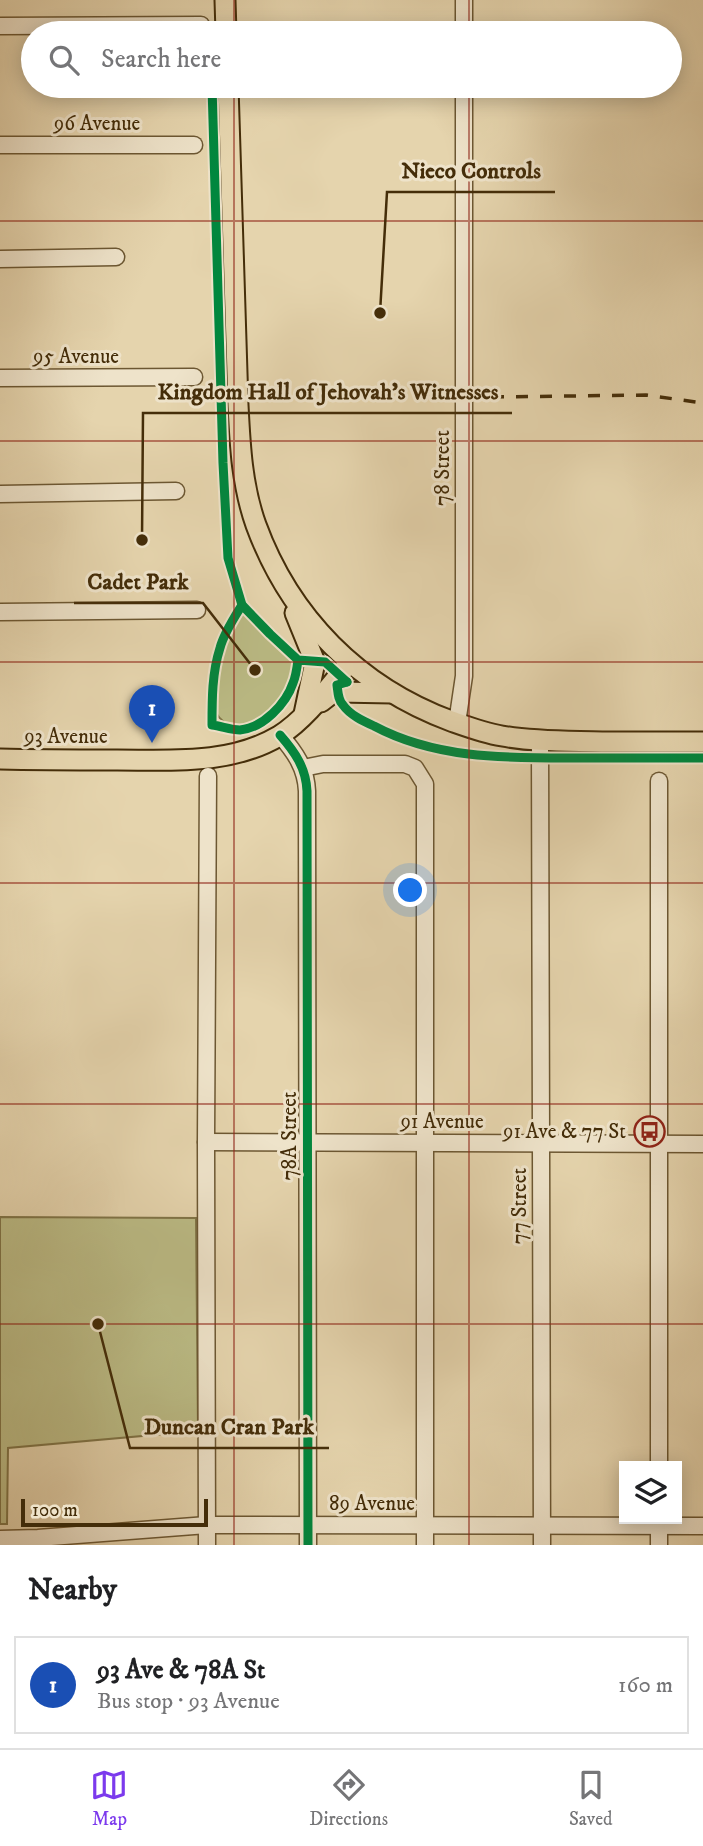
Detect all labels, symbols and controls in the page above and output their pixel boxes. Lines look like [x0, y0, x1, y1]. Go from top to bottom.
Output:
search box [21, 21, 682, 98]
icon: search [45, 41, 83, 79]
text: Search here [101, 43, 221, 76]
street label: 96 Avenue [53, 111, 141, 137]
callout: Nieco Controls [387, 148, 555, 192]
text: Nieco Controls [401, 157, 541, 186]
street label: 95 Avenue [32, 344, 119, 370]
callout: Kingdom Hall of Jehovah's Witnesses [143, 369, 512, 413]
text: Kingdom Hall of Jehovah's Witnesses [157, 378, 499, 407]
street label: 78 Street [430, 430, 456, 506]
callout: Cadet Park [74, 559, 203, 603]
text: Cadet Park [87, 568, 189, 597]
pin: 1 [129, 685, 175, 743]
street label: 93 Avenue [23, 724, 108, 750]
your location [393, 873, 427, 907]
street label: 78A Street [277, 1091, 303, 1181]
street label: 91 Avenue [399, 1109, 484, 1135]
bus stop icon: 91 Ave & 77 St [632, 1115, 666, 1149]
place label: 91 Ave & 77 St [502, 1119, 626, 1145]
street label: 77 Street [507, 1168, 533, 1244]
callout: Duncan Cran Park [130, 1404, 329, 1448]
text: Duncan Cran Park [144, 1413, 315, 1442]
map controls [619, 1461, 682, 1524]
button: layers [619, 1461, 682, 1524]
street label: 89 Avenue [329, 1491, 415, 1517]
scale bar [21, 1496, 208, 1528]
text: 100 m [32, 1499, 78, 1522]
text: Nearby [28, 1572, 117, 1609]
text: 93 Ave & 78A St [97, 1654, 265, 1687]
text: 1 [49, 1671, 57, 1700]
text: 160 m [618, 1671, 673, 1700]
text: Bus stop · 93 Avenue [97, 1687, 280, 1716]
tab: Map [90, 1766, 128, 1831]
tab: Directions [309, 1766, 388, 1831]
tab: Saved [569, 1766, 613, 1831]

